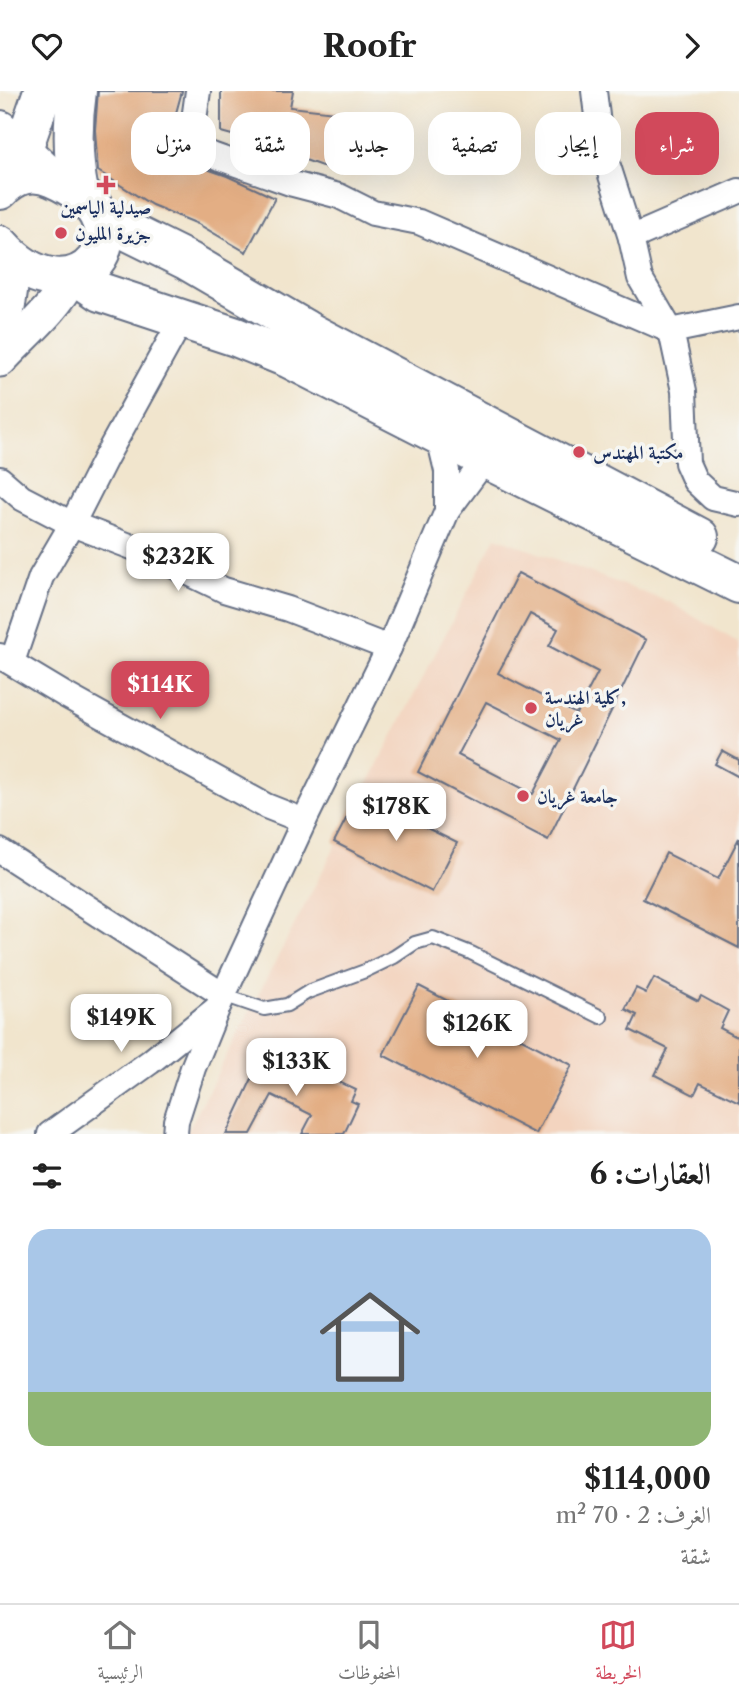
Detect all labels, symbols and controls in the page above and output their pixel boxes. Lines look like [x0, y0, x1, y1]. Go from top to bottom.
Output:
text: Roofr [323, 26, 417, 65]
icon: heart [28, 27, 66, 65]
icon: forward [673, 27, 711, 65]
chip: منزل [131, 112, 216, 175]
chip: شقة [230, 112, 310, 175]
chip: جديد [324, 112, 414, 175]
chip: تصفية [428, 112, 521, 175]
chip: إيجار [535, 112, 621, 175]
chip: شراء [635, 112, 719, 175]
marker: صيدلية الياسمين [98, 177, 114, 193]
place label: صيدلية الياسمين [61, 196, 151, 219]
place label: جزيرة المليون [75, 222, 151, 246]
marker: جزيرة المليون [53, 225, 69, 241]
place label: مكتبة المهندس [593, 441, 684, 464]
marker: مكتبة المهندس [571, 444, 587, 460]
pin: $232K [129, 533, 227, 593]
text: $232K [142, 542, 214, 570]
pin: $114K [111, 661, 209, 721]
text: $114K [127, 670, 193, 698]
place label: كلية الهندسة, غريان [545, 686, 626, 733]
marker: كلية الهندسة, غريان [523, 700, 539, 716]
pin: $178K [347, 783, 445, 843]
place label: جامعة غريان [537, 785, 618, 810]
marker: جامعة غريان [515, 788, 531, 804]
text: $178K [362, 792, 430, 820]
pin: $149K [72, 995, 170, 1054]
pin: $126K [428, 1000, 526, 1060]
text: $149K [87, 1003, 155, 1031]
text: $126K [443, 1009, 511, 1037]
pin: $133K [247, 1039, 345, 1098]
text: $133K [262, 1047, 330, 1075]
text: العقارات: 6 [589, 1155, 711, 1192]
icon: filters [28, 1157, 66, 1195]
icon: home [307, 1274, 433, 1400]
text: $114,000 [584, 1460, 711, 1497]
text: الغرف: 2 · 70 m² [556, 1501, 711, 1529]
text: شقة [681, 1542, 711, 1570]
tab: الرئيسية [97, 1616, 143, 1691]
tab: المحفوظات [338, 1616, 401, 1691]
tab: الخريطة [595, 1616, 642, 1691]

